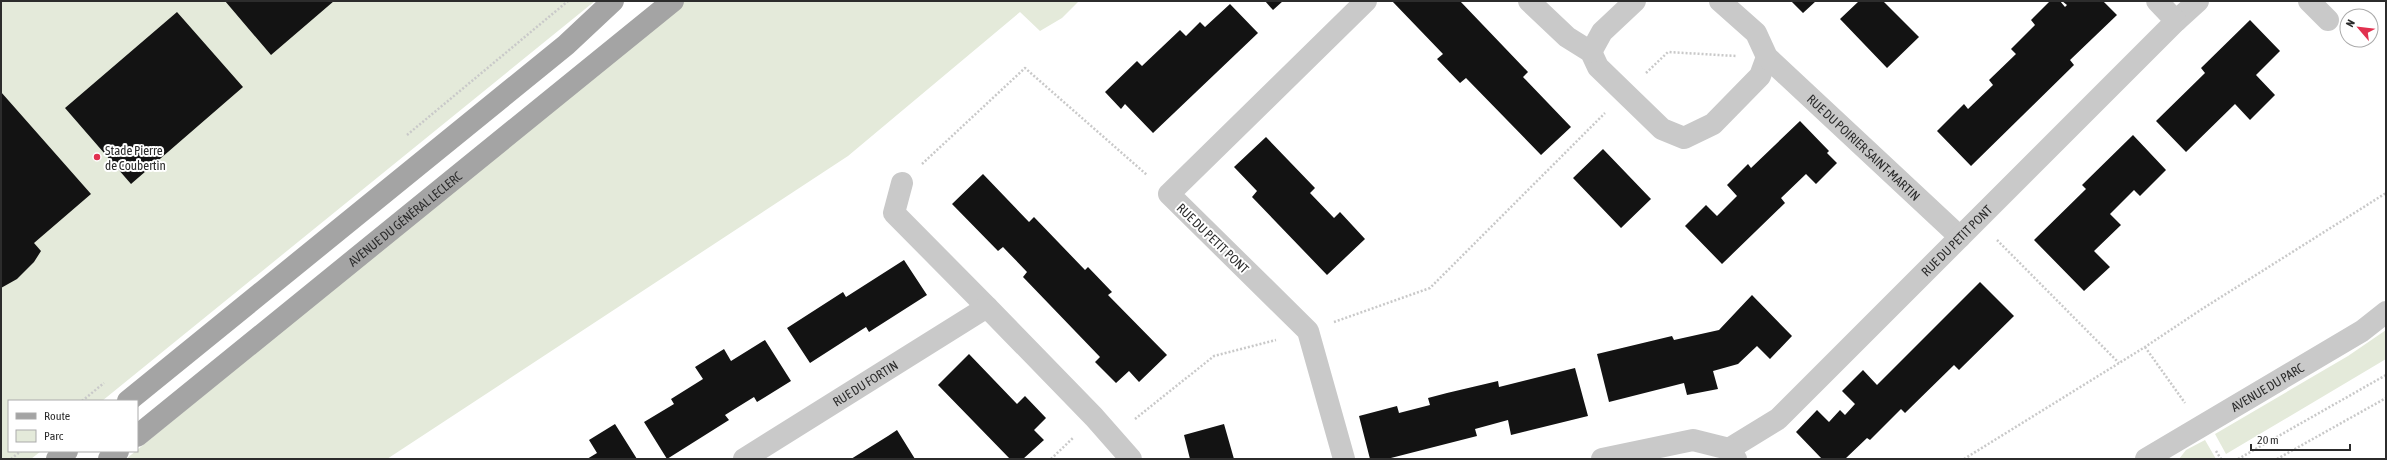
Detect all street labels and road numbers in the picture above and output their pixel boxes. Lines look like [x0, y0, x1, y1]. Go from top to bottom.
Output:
street label: RUE DU POIRIER SAINT-MARTIN [1804, 92, 1923, 204]
street label: AVENUE DU GÉNÉRAL LECLERC [345, 168, 465, 270]
street label: RUE DU PETIT PONT [1174, 200, 1252, 277]
street label: RUE DU PETIT PONT [1918, 202, 1996, 279]
street label: RUE DU FORTIN [830, 358, 901, 410]
street label: AVENUE DU PARC [2228, 360, 2307, 415]

